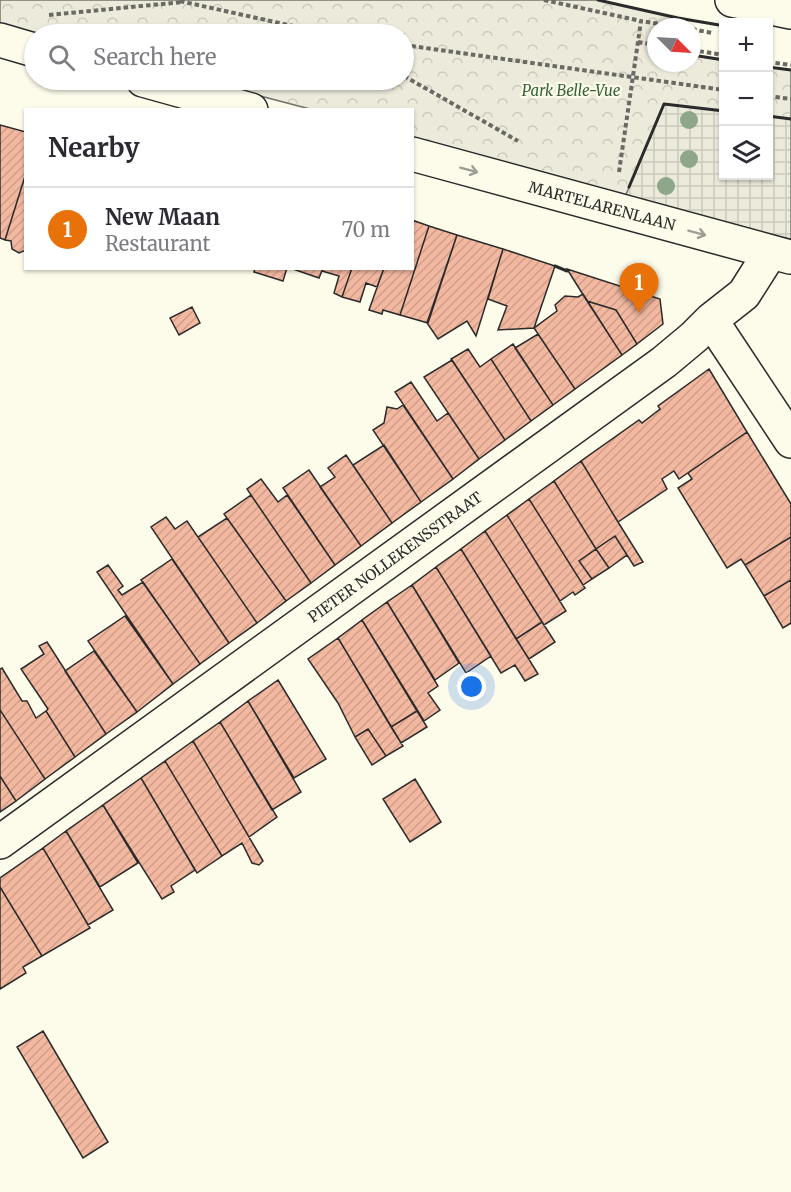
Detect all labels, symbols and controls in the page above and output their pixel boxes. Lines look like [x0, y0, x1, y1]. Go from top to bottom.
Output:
north arrow [647, 18, 701, 72]
map controls [719, 18, 773, 180]
button: + [719, 18, 773, 72]
search box [24, 24, 414, 90]
icon: search [45, 41, 78, 74]
text: Search here [93, 43, 216, 71]
button: − [719, 72, 773, 126]
park label: Park Belle-Vue [522, 81, 621, 100]
button: layers [719, 126, 773, 180]
text: Nearby [48, 131, 140, 164]
one-way arrow [459, 164, 478, 176]
street label: MARTELARENLAAN [527, 177, 678, 235]
text: New Maan [105, 203, 220, 231]
text: 1 [63, 217, 72, 242]
text: 70 m [342, 217, 390, 242]
one-way arrow [688, 227, 707, 239]
text: Restaurant [105, 231, 210, 256]
pin: 1 [620, 264, 658, 313]
street label: PIETER NOLLEKENSSTRAAT [304, 487, 486, 627]
your location [457, 672, 486, 701]

